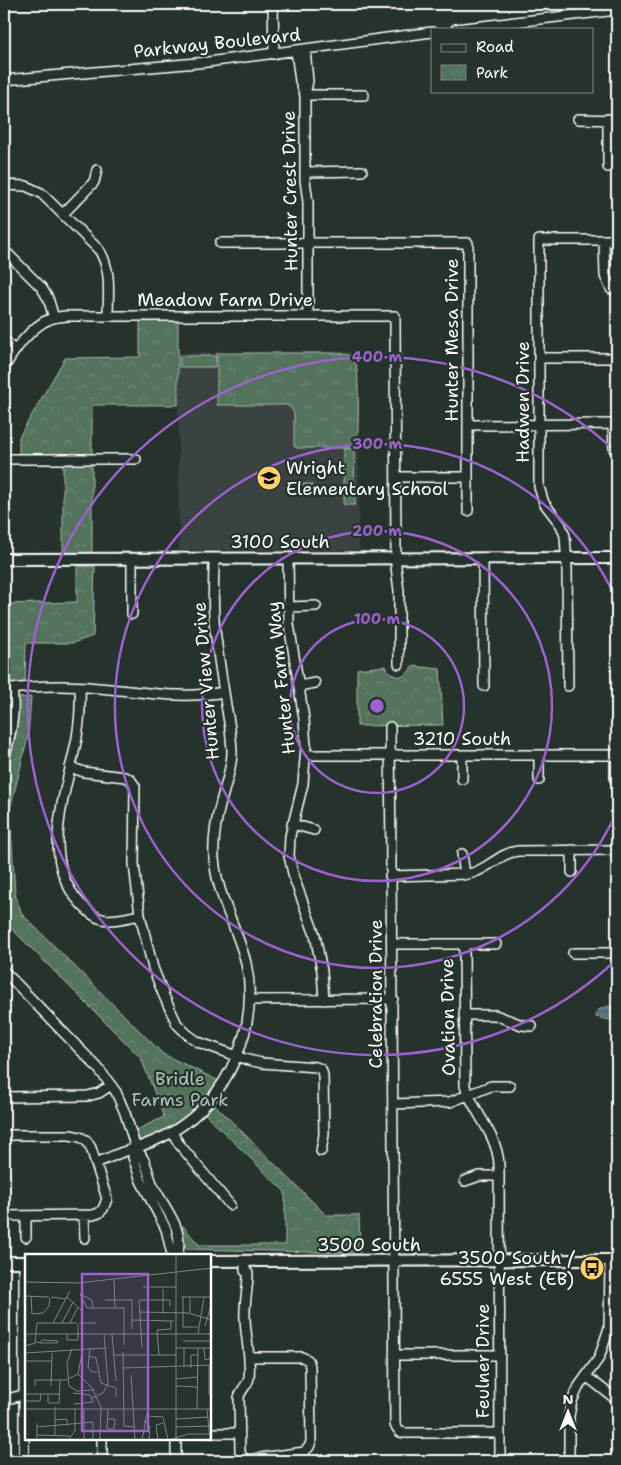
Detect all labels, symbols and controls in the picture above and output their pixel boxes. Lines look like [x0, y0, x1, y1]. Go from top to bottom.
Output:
street label: Parkway Boulevard [132, 22, 302, 64]
legend [431, 28, 594, 92]
text: Road [476, 37, 514, 57]
text: Park [476, 63, 508, 83]
street label: Hunter Crest Drive [277, 110, 303, 272]
street label: Hunter Mesa Drive [440, 258, 464, 422]
street label: Meadow Farm Drive [137, 288, 313, 312]
street label: Hadwen Drive [511, 341, 535, 463]
text: 400 m [352, 347, 402, 367]
text: 300 m [352, 434, 402, 454]
place label: Wright Elementary School [286, 456, 449, 501]
school or university icon: Wright Elementary School [256, 465, 282, 491]
text: 200 m [352, 521, 402, 541]
street label: 3100 South [230, 530, 330, 554]
street label: Hunter Farm Way [261, 600, 301, 756]
street label: Hunter View Drive [187, 601, 225, 761]
text: 100 m [354, 609, 400, 629]
centre of rings [368, 697, 386, 715]
street label: 3210 South [413, 727, 511, 751]
street label: Celebration Drive [364, 919, 388, 1069]
street label: Ovation Drive [435, 958, 461, 1076]
park label: Bridle Farms Park [131, 1067, 229, 1112]
street label: 3500 South [317, 1233, 421, 1257]
place label: 3500 South / 6555 West (EB) [439, 1246, 576, 1291]
inset map [25, 1254, 211, 1440]
bus stop icon: 3500 South / 6555 West (EB) [579, 1255, 605, 1281]
street label: Feulner Drive [471, 1304, 495, 1418]
north arrow [544, 1388, 594, 1438]
text: N [562, 1390, 574, 1408]

